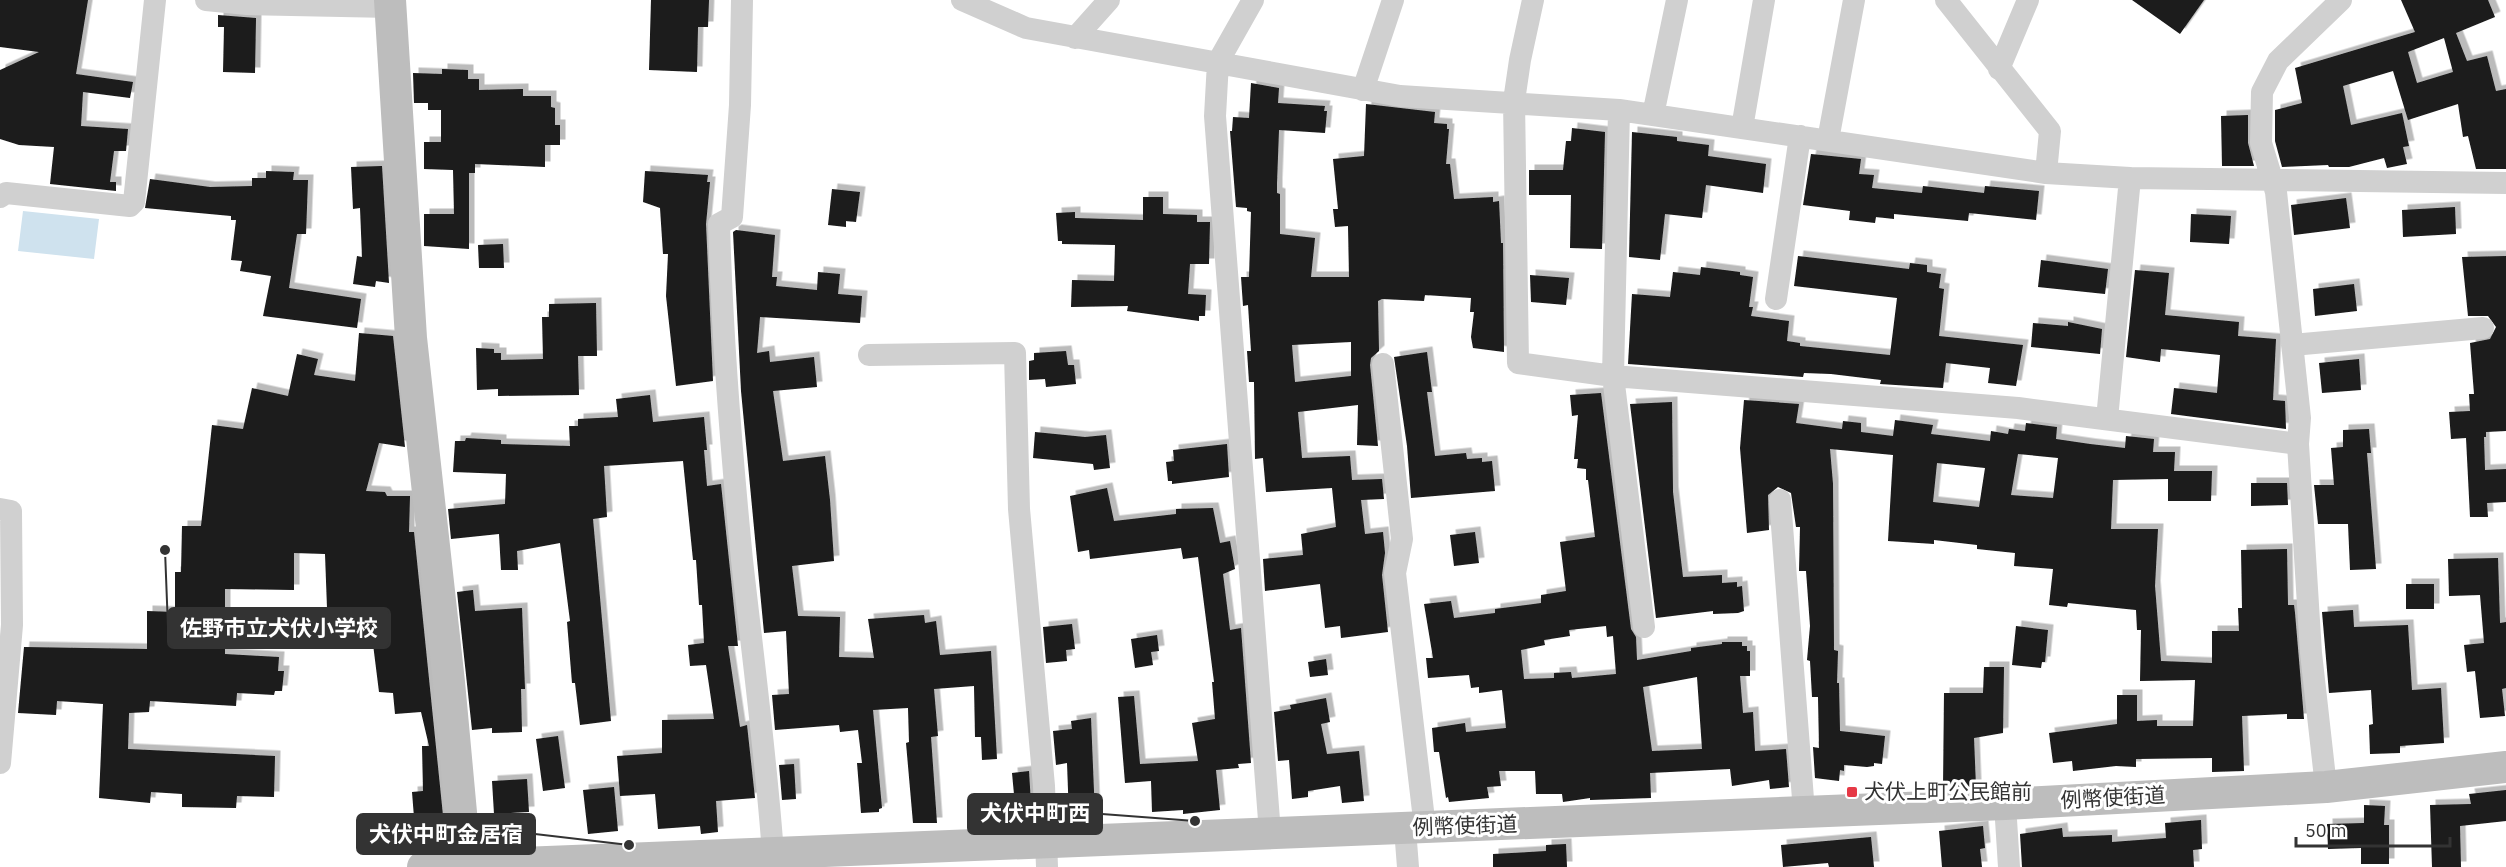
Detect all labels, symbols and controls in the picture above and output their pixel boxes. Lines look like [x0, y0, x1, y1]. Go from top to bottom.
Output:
callout: 佐野市立犬伏小学校 [168, 608, 390, 648]
text: 佐野市立犬伏小学校 [180, 613, 378, 642]
place label: 犬伏上町公民館前 [1864, 777, 2032, 805]
street label: 例幣使街道 [2060, 780, 2166, 814]
marker: 犬伏上町公民館前 [1845, 785, 1859, 799]
callout: 犬伏中町西 [968, 794, 1102, 834]
text: 犬伏中町西 [980, 798, 1090, 827]
street label: 例幣使街道 [1412, 809, 1518, 841]
scale bar [2296, 810, 2450, 848]
callout: 犬伏中町金居宿 [357, 814, 535, 854]
text: 犬伏中町金居宿 [369, 819, 523, 848]
text: 50 m [2305, 819, 2347, 842]

